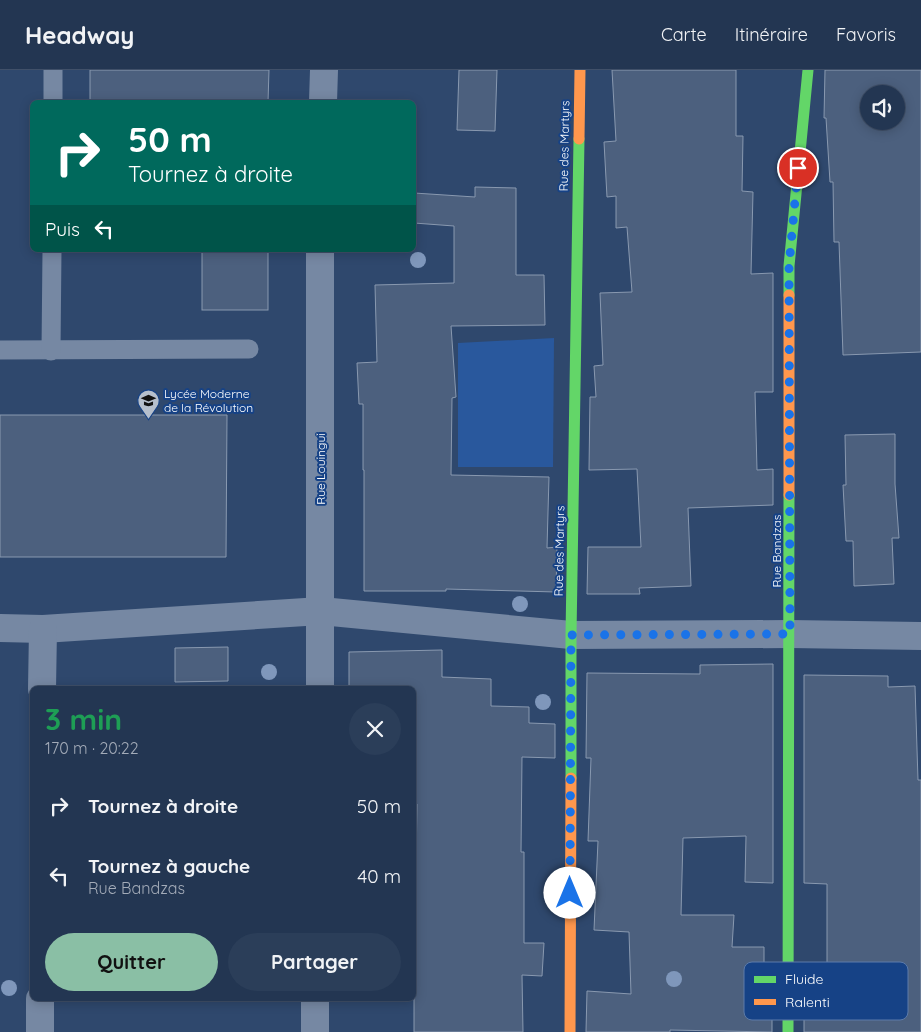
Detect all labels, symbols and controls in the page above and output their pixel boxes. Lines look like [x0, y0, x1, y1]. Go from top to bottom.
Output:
text: Headway [25, 20, 134, 50]
text: Carte [661, 23, 707, 46]
text: Itinéraire [735, 23, 808, 46]
text: Favoris [836, 23, 896, 46]
map controls [860, 85, 905, 130]
button: sound [860, 85, 905, 130]
street label: Rue des Martyrs [556, 100, 572, 191]
text: 50 m [128, 117, 212, 161]
icon: right [45, 120, 110, 185]
pin [777, 147, 819, 189]
icon: arrive [784, 154, 812, 182]
text: Tournez à droite [128, 160, 293, 188]
icon: left [90, 215, 118, 243]
text: Puis [45, 217, 80, 241]
place label: Lycée Moderne de la Révolution [164, 386, 253, 415]
school or university icon: Lycée Moderne de la Révolution [136, 388, 160, 419]
street label: Rue Louingui [313, 433, 328, 505]
street label: Rue des Martyrs [551, 505, 567, 596]
street label: Rue Bandzas [769, 514, 784, 587]
text: 3 min [45, 700, 122, 738]
button: close [349, 703, 401, 755]
text: 170 m · 20:22 [45, 738, 139, 758]
icon: right [45, 792, 73, 820]
text: Tournez à droite [88, 794, 238, 818]
text: 50 m [357, 794, 401, 818]
text: Tournez à gauche [88, 854, 250, 878]
icon: left [45, 862, 73, 890]
text: 40 m [357, 864, 401, 888]
position arrow [543, 866, 595, 918]
text: Rue Bandzas [88, 878, 185, 898]
button: Quitter [45, 933, 218, 991]
button: Partager [228, 933, 401, 991]
legend [744, 962, 908, 1020]
text: Fluide [785, 970, 824, 988]
text: Ralenti [785, 993, 830, 1011]

